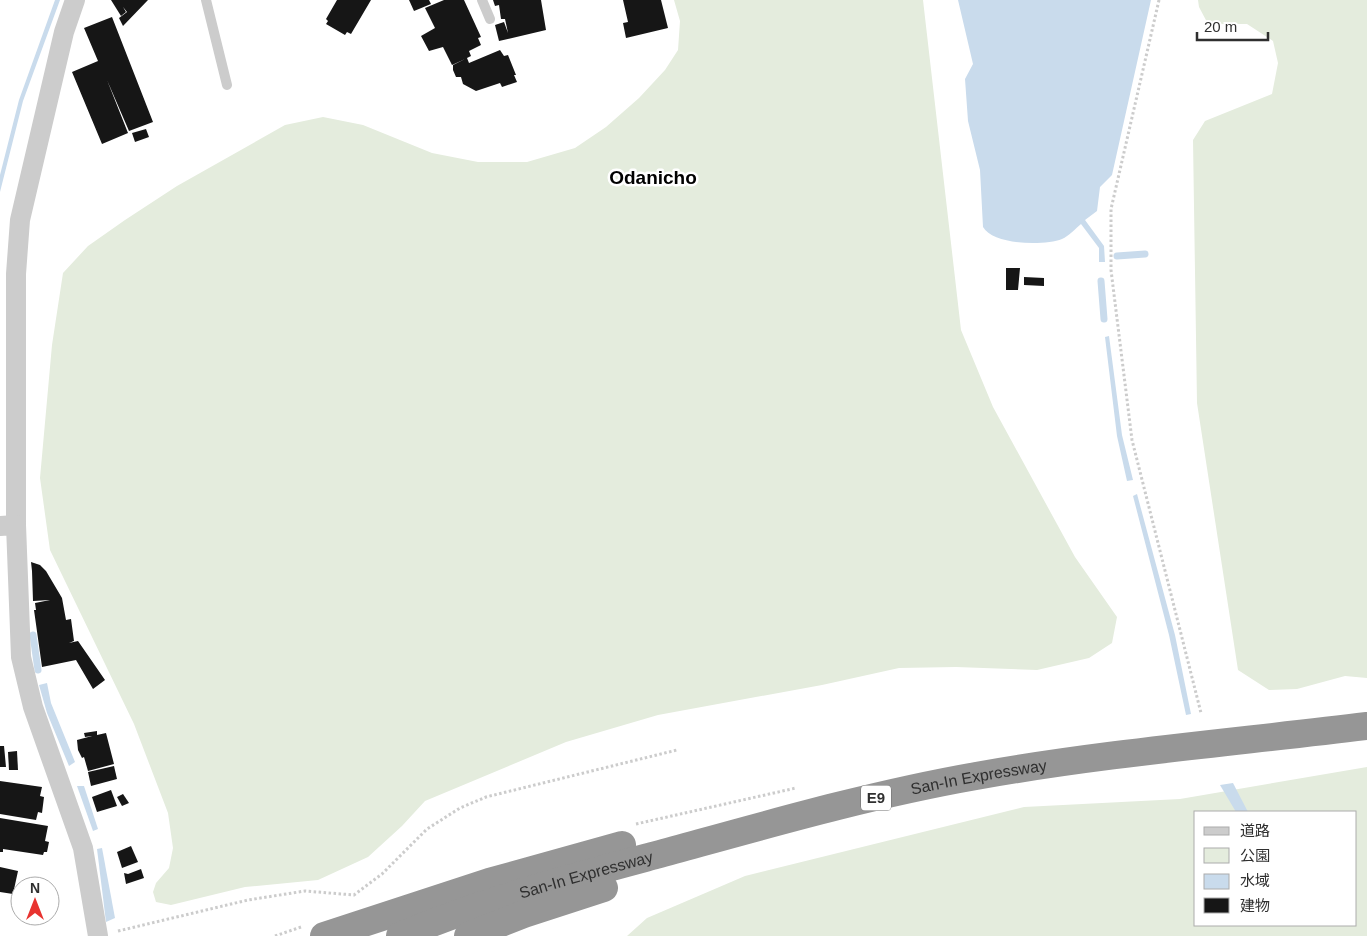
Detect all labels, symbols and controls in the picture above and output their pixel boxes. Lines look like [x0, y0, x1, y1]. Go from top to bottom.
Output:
scale bar [1197, 10, 1268, 42]
text: 20 m [1204, 18, 1237, 35]
district label: Odanicho [609, 167, 697, 188]
street label: San-In Expressway [909, 757, 1048, 798]
road number: E9 [861, 786, 891, 810]
legend [1194, 811, 1357, 926]
text: 道路 [1240, 822, 1270, 839]
text: 公園 [1240, 847, 1270, 864]
street label: San-In Expressway [517, 848, 655, 902]
text: 水域 [1240, 872, 1270, 889]
north arrow [10, 876, 60, 926]
text: N [30, 880, 40, 896]
text: 建物 [1240, 897, 1270, 914]

